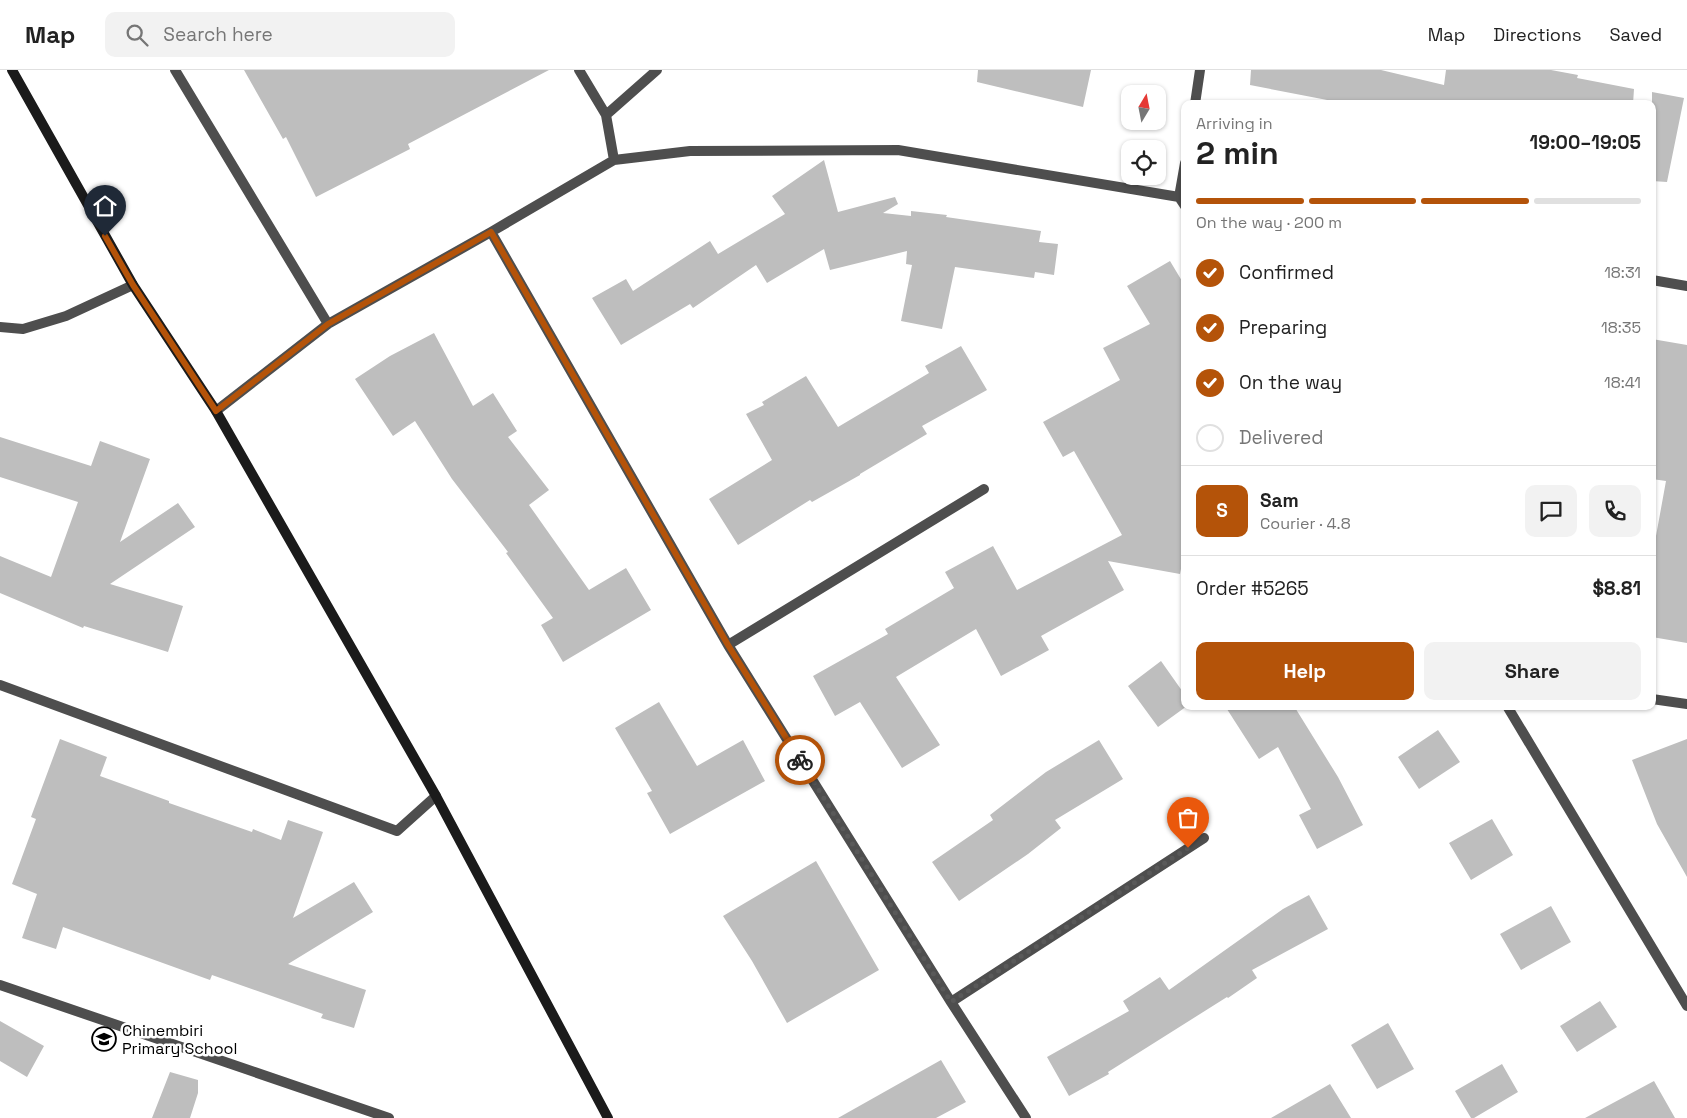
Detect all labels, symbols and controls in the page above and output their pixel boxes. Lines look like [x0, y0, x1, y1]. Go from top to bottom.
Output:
search box [105, 12, 455, 57]
text: Map [25, 19, 75, 50]
icon: search [123, 21, 151, 49]
text: Search here [163, 22, 273, 47]
text: Map [1428, 23, 1465, 46]
text: Directions [1493, 23, 1582, 46]
text: Saved [1610, 23, 1662, 46]
north arrow [1121, 85, 1166, 130]
map controls [1121, 85, 1166, 185]
text: Arriving in [1196, 113, 1273, 134]
text: 19:00–19:05 [1530, 130, 1641, 155]
text: 2 min [1196, 133, 1279, 173]
button: locate [1121, 140, 1166, 185]
pin [84, 185, 126, 236]
icon: home [91, 192, 119, 220]
text: On the way · 200 m [1196, 212, 1342, 233]
icon: check [1196, 259, 1224, 287]
text: Confirmed [1239, 260, 1334, 285]
text: 18:31 [1604, 262, 1641, 283]
icon: check [1196, 314, 1224, 342]
text: Preparing [1239, 315, 1327, 340]
text: 18:35 [1601, 317, 1641, 338]
icon: check [1196, 369, 1224, 397]
text: On the way [1239, 370, 1342, 395]
text: 18:41 [1604, 372, 1641, 393]
text: Delivered [1239, 425, 1324, 450]
button: chat [1525, 485, 1577, 537]
button: phone [1589, 485, 1641, 537]
text: Sam [1260, 488, 1299, 513]
text: S [1216, 498, 1228, 523]
text: Courier · 4.8 [1260, 513, 1351, 534]
text: Order #5265 [1196, 576, 1309, 601]
text: $8.81 [1592, 576, 1641, 601]
button: Help [1196, 642, 1414, 700]
button: Share [1424, 642, 1641, 700]
courier [775, 735, 825, 785]
icon: bike [786, 746, 814, 774]
pin [1167, 797, 1209, 848]
icon: bag [1174, 804, 1202, 832]
place label: Chinembiri Primary School [122, 1020, 237, 1059]
school or university icon: Chinembiri Primary School [91, 1026, 117, 1052]

